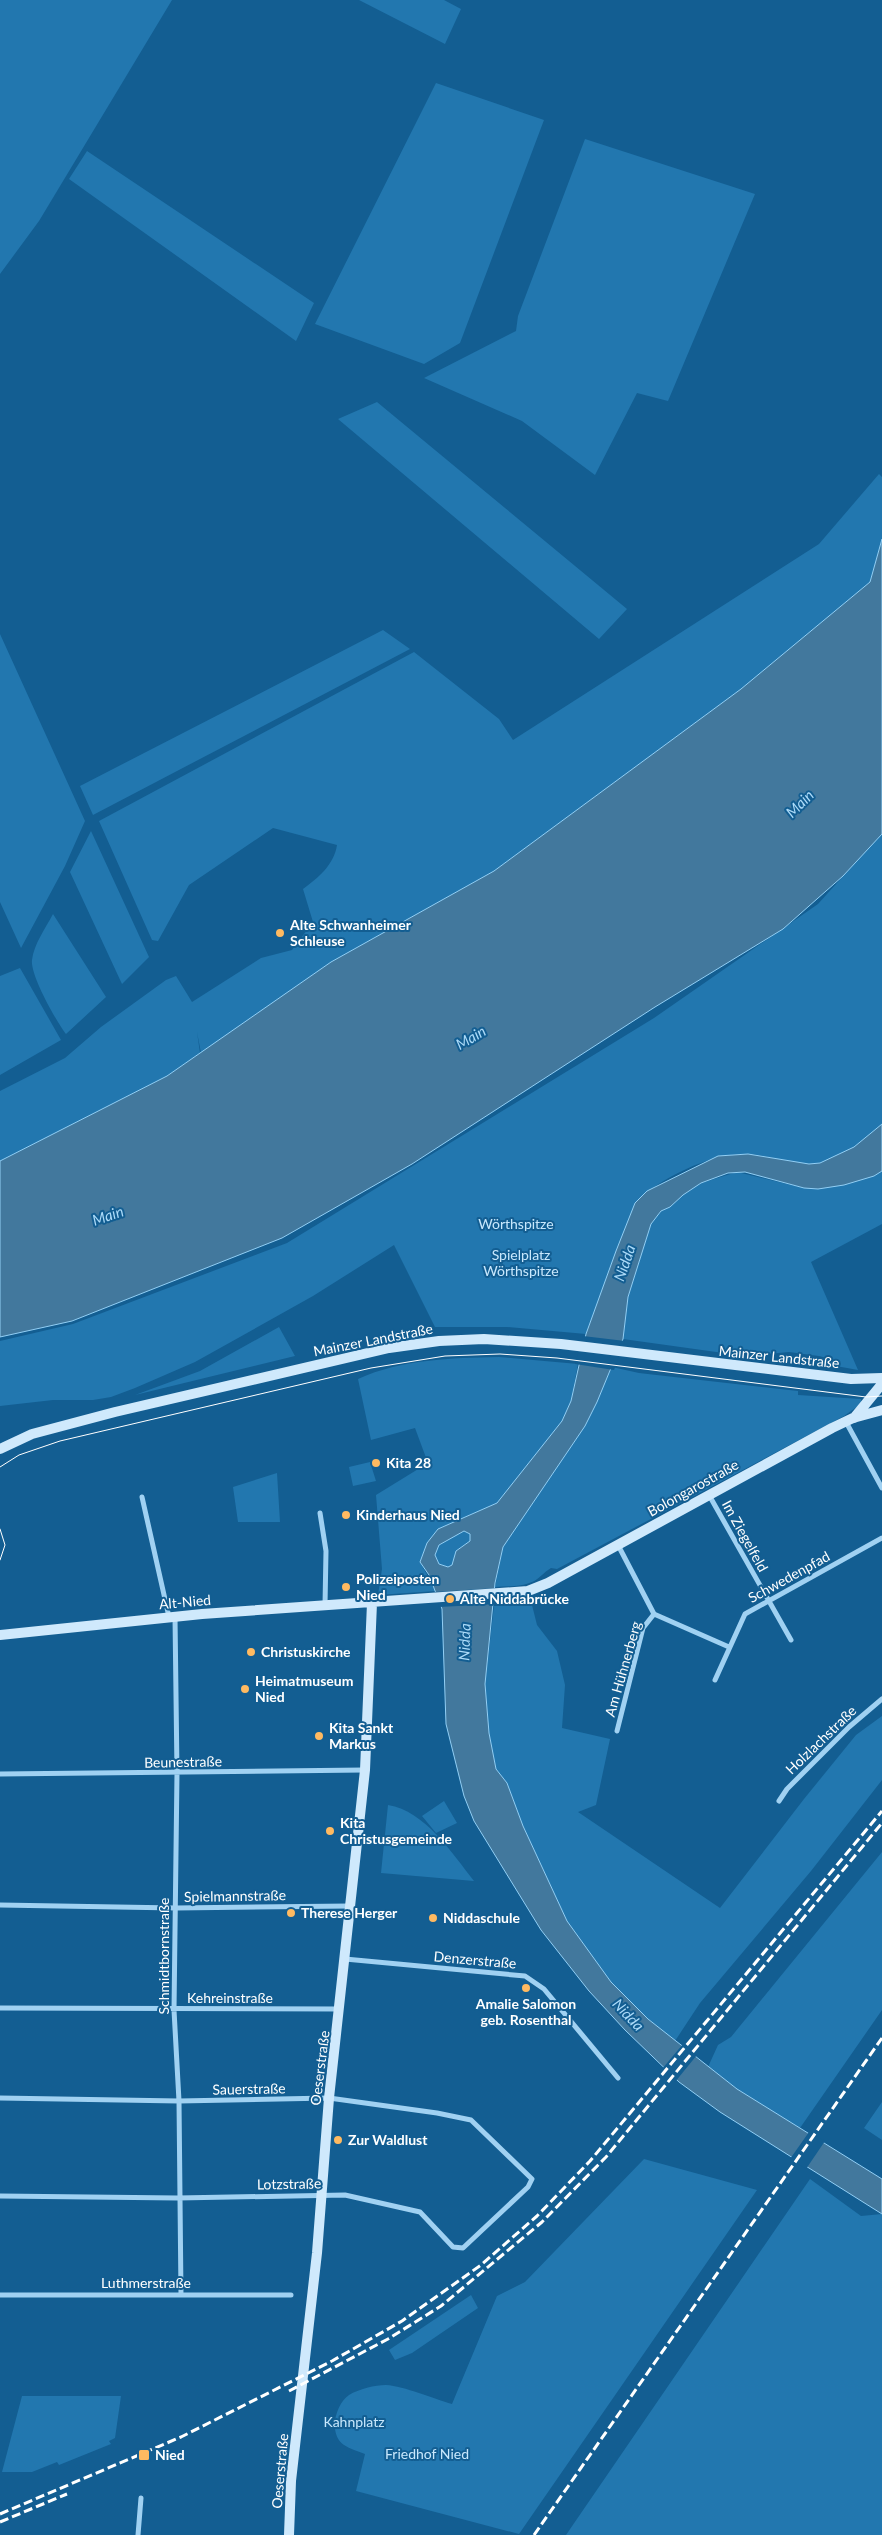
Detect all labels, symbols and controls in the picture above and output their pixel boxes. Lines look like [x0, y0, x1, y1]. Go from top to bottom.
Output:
water label: Main [782, 786, 817, 821]
place label: Alte Schwanheimer Schleuse [289, 916, 412, 949]
marker: Alte Schwanheimer Schleuse [274, 927, 286, 939]
water label: Main [452, 1021, 489, 1053]
water label: Main [90, 1201, 126, 1229]
park label: Wörthspitze [478, 1215, 554, 1232]
water label: Nidda [609, 1242, 639, 1283]
park label: Spielplatz Wörthspitze [483, 1246, 559, 1279]
street label: Mainzer Landstraße [312, 1320, 434, 1359]
street label: Mainzer Landstraße [718, 1342, 840, 1371]
place label: Kita 28 [386, 1454, 431, 1471]
street label: Bolongarostraße [644, 1456, 741, 1520]
marker: Kita 28 [370, 1457, 382, 1469]
street label: Im Ziegelfeld [719, 1497, 772, 1574]
place label: Kinderhaus Nied [356, 1506, 460, 1523]
marker: Kinderhaus Nied [340, 1509, 352, 1521]
street label: Schwedenpfad [745, 1547, 833, 1606]
place label: Polizeiposten Nied [356, 1570, 440, 1603]
marker: Polizeiposten Nied [340, 1581, 352, 1593]
place label: Alte Niddabrücke [459, 1590, 569, 1607]
street label: Alt-Nied [158, 1591, 212, 1612]
marker: Alte Niddabrücke [444, 1593, 456, 1605]
street label: Am Hühnerberg [601, 1619, 644, 1719]
water label: Nidda [454, 1623, 474, 1661]
place label: Christuskirche [261, 1643, 351, 1660]
marker: Christuskirche [245, 1646, 257, 1658]
place label: Heimatmuseum Nied [255, 1672, 353, 1705]
marker: Heimatmuseum Nied [239, 1683, 251, 1695]
street label: Holzlachstraße [782, 1702, 859, 1777]
place label: Kita Sankt Markus [329, 1719, 394, 1752]
marker: Kita Sankt Markus [313, 1730, 325, 1742]
street label: Beunestraße [144, 1752, 222, 1771]
place label: Kita Christusgemeinde [340, 1814, 453, 1847]
marker: Kita Christusgemeinde [324, 1825, 336, 1837]
street label: Spielmannstraße [184, 1886, 286, 1905]
street label: Schmidtbornstraße [155, 1897, 172, 2015]
place label: Therese Herger [301, 1904, 398, 1921]
marker: Therese Herger [285, 1907, 297, 1919]
place label: Niddaschule [443, 1909, 520, 1926]
marker: Niddaschule [427, 1912, 439, 1924]
street label: Denzerstraße [433, 1947, 517, 1972]
marker: Amalie Salomon geb. Rosenthal [520, 1982, 532, 1994]
street label: Kehreinstraße [187, 1989, 273, 2006]
water label: Nidda [609, 1994, 648, 2034]
place label: Amalie Salomon geb. Rosenthal [475, 1995, 576, 2028]
street label: Oeserstraße [306, 2029, 333, 2106]
street label: Sauerstraße [212, 2079, 286, 2098]
place label: Zur Waldlust [348, 2131, 428, 2148]
marker: Zur Waldlust [332, 2134, 344, 2146]
street label: Lotzstraße [257, 2174, 321, 2193]
street label: Luthmerstraße [101, 2274, 191, 2291]
park label: Kahnplatz [323, 2413, 385, 2430]
street label: Oeserstraße [268, 2433, 291, 2509]
park label: Friedhof Nied [385, 2445, 469, 2462]
place label: Nied [155, 2446, 185, 2463]
marker: Nied [137, 2448, 151, 2462]

